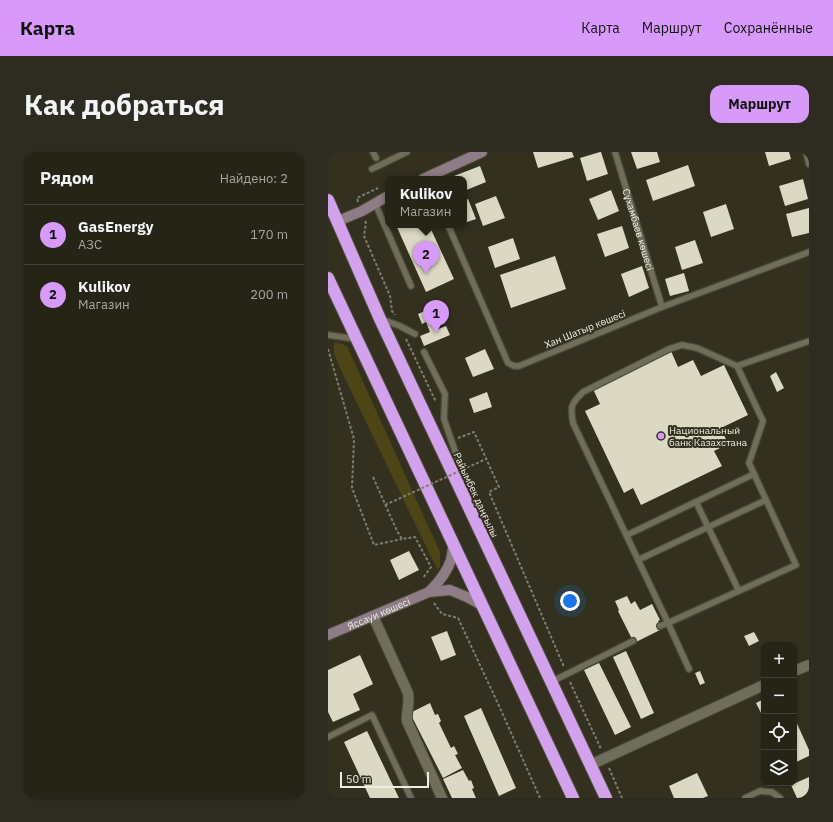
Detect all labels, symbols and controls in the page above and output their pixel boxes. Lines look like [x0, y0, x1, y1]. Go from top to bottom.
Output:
text: Карта [20, 16, 75, 40]
text: Карта [581, 19, 620, 37]
text: Маршрут [642, 19, 702, 37]
text: Сохранённые [724, 19, 813, 37]
button: Маршрут [710, 85, 809, 123]
text: Как добраться [24, 86, 225, 123]
text: Рядом [40, 167, 94, 189]
text: Найдено: 2 [220, 170, 288, 187]
popup [385, 176, 467, 228]
text: Kulikov [400, 184, 452, 203]
street label: Сұхамбаев көшесі [620, 187, 657, 272]
text: Магазин [400, 203, 451, 220]
text: GasEnergy [78, 217, 154, 236]
text: 1 [49, 226, 57, 243]
text: 170 m [250, 226, 288, 243]
text: АЗС [78, 236, 102, 253]
pin: 2 [413, 241, 439, 274]
text: Kulikov [78, 277, 131, 296]
text: 2 [49, 286, 57, 303]
text: 200 m [250, 286, 288, 303]
text: Магазин [78, 296, 130, 313]
pin: 1 [423, 300, 449, 333]
street label: Хан Шатыр көшесі [543, 307, 627, 351]
place label: Национальный банк Казахстана [669, 424, 748, 449]
marker: Национальный банк Казахстана [656, 431, 666, 441]
street label: Райымбек даңғылы [451, 450, 501, 540]
your location [560, 591, 580, 611]
street label: Яссауи көшесі [345, 594, 412, 633]
map controls [761, 642, 797, 786]
button: + [761, 642, 797, 678]
button: − [761, 678, 797, 714]
button: locate [761, 714, 797, 750]
button: layers [761, 750, 797, 786]
scale bar [340, 770, 429, 789]
text: 50 m [346, 772, 371, 786]

